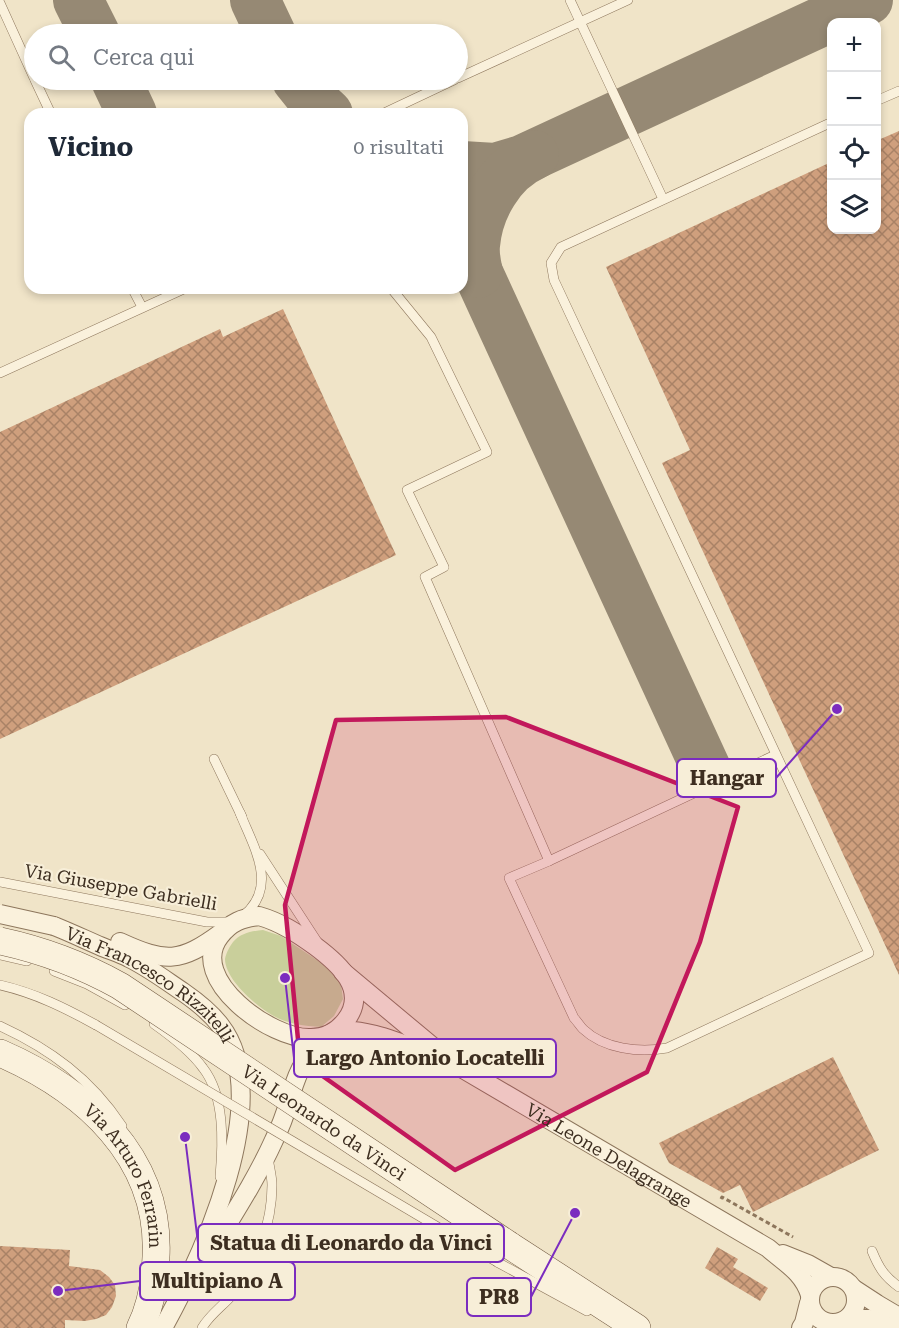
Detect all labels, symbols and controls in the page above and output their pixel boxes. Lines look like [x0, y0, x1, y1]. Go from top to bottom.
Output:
map controls [827, 18, 881, 234]
button: + [827, 18, 881, 72]
search box [24, 24, 468, 90]
icon: search [45, 41, 78, 74]
text: Cerca qui [93, 45, 194, 70]
button: − [827, 72, 881, 126]
button: locate [827, 126, 881, 180]
text: Vicino [48, 132, 133, 162]
text: 0 risultati [353, 135, 444, 159]
button: layers [827, 180, 881, 234]
callout: Hangar [677, 759, 776, 797]
text: Hangar [690, 766, 764, 790]
street label: Via Giuseppe Gabrielli [23, 860, 219, 914]
street label: Via Francesco Rizzitelli [63, 922, 239, 1046]
callout: Largo Antonio Locatelli [294, 1039, 556, 1077]
text: Largo Antonio Locatelli [306, 1046, 545, 1070]
street label: Via Leonardo da Vinci [238, 1060, 410, 1184]
street label: Via Leone Delagrange [523, 1098, 696, 1212]
street label: Via Arturo Ferrarin [80, 1099, 167, 1249]
callout: Statua di Leonardo da Vinci [198, 1224, 504, 1262]
text: Statua di Leonardo da Vinci [210, 1231, 492, 1255]
callout: Multipiano A [140, 1262, 295, 1300]
text: Multipiano A [151, 1269, 283, 1293]
callout: PR8 [467, 1278, 531, 1316]
text: PR8 [479, 1285, 519, 1309]

